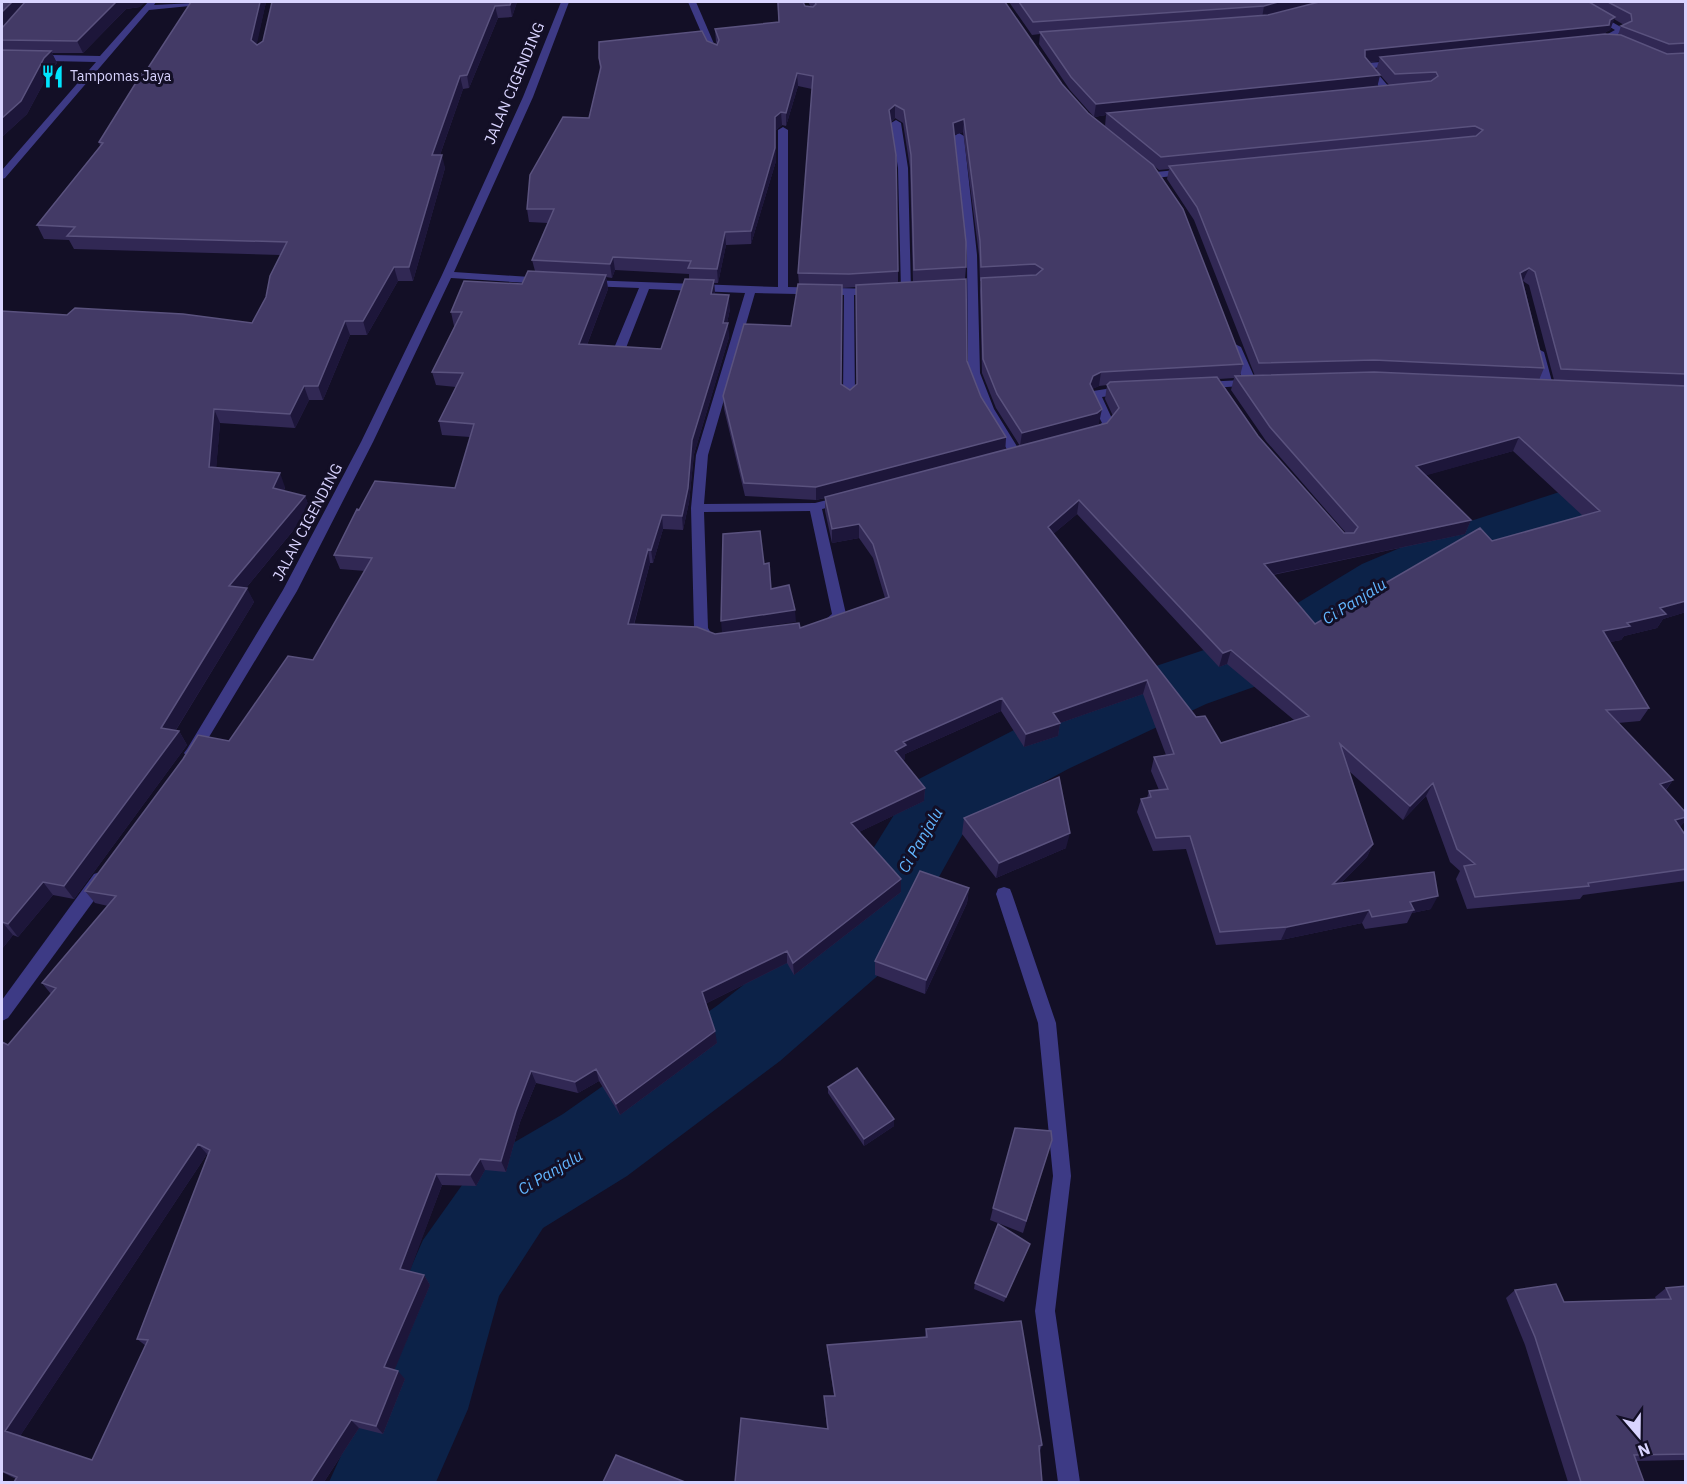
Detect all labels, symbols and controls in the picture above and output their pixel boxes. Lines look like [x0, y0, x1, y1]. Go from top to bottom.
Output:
street label: JALAN CIGENDING [480, 19, 548, 147]
restaurant icon: Tampomas Jaya [39, 63, 65, 89]
place label: Tampomas Jaya [70, 67, 172, 85]
street label: JALAN CIGENDING [268, 460, 346, 584]
water label: Ci Panjalu [1318, 574, 1390, 628]
water label: Ci Panjalu [893, 804, 947, 876]
water label: Ci Panjalu [514, 1145, 586, 1199]
north arrow [1609, 1406, 1669, 1466]
text: N [1635, 1439, 1653, 1461]

